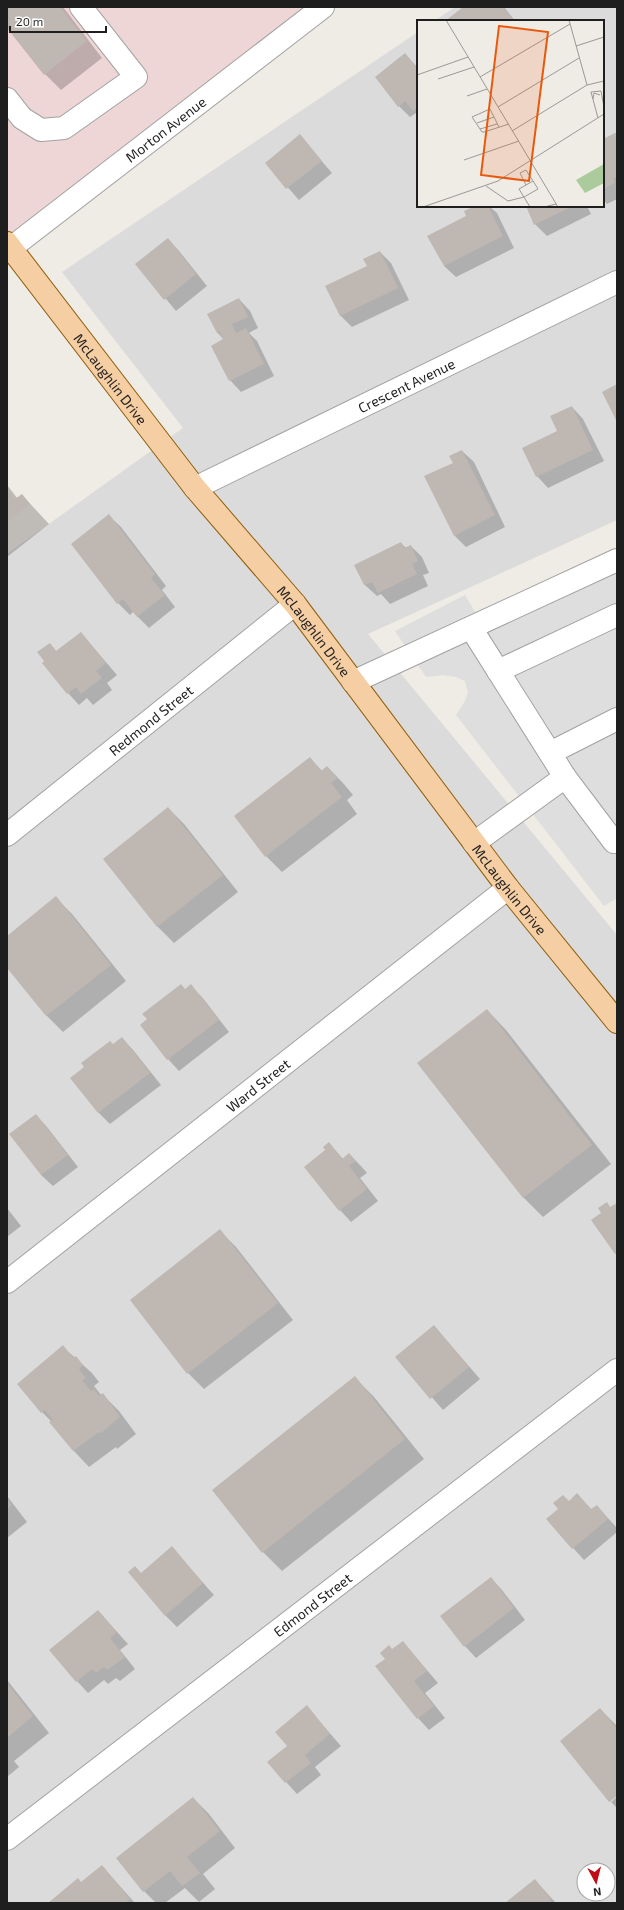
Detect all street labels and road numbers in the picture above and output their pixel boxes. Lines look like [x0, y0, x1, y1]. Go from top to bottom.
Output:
street label: Morton Avenue [122, 92, 209, 165]
street label: McLaughlin Drive [71, 330, 151, 428]
street label: Crescent Avenue [355, 354, 457, 416]
street label: McLaughlin Drive [274, 582, 355, 680]
street label: Redmond Street [105, 681, 196, 759]
street label: McLaughlin Drive [469, 840, 551, 938]
street label: Ward Street [222, 1055, 293, 1115]
street label: Edmond Street [270, 1569, 355, 1640]

